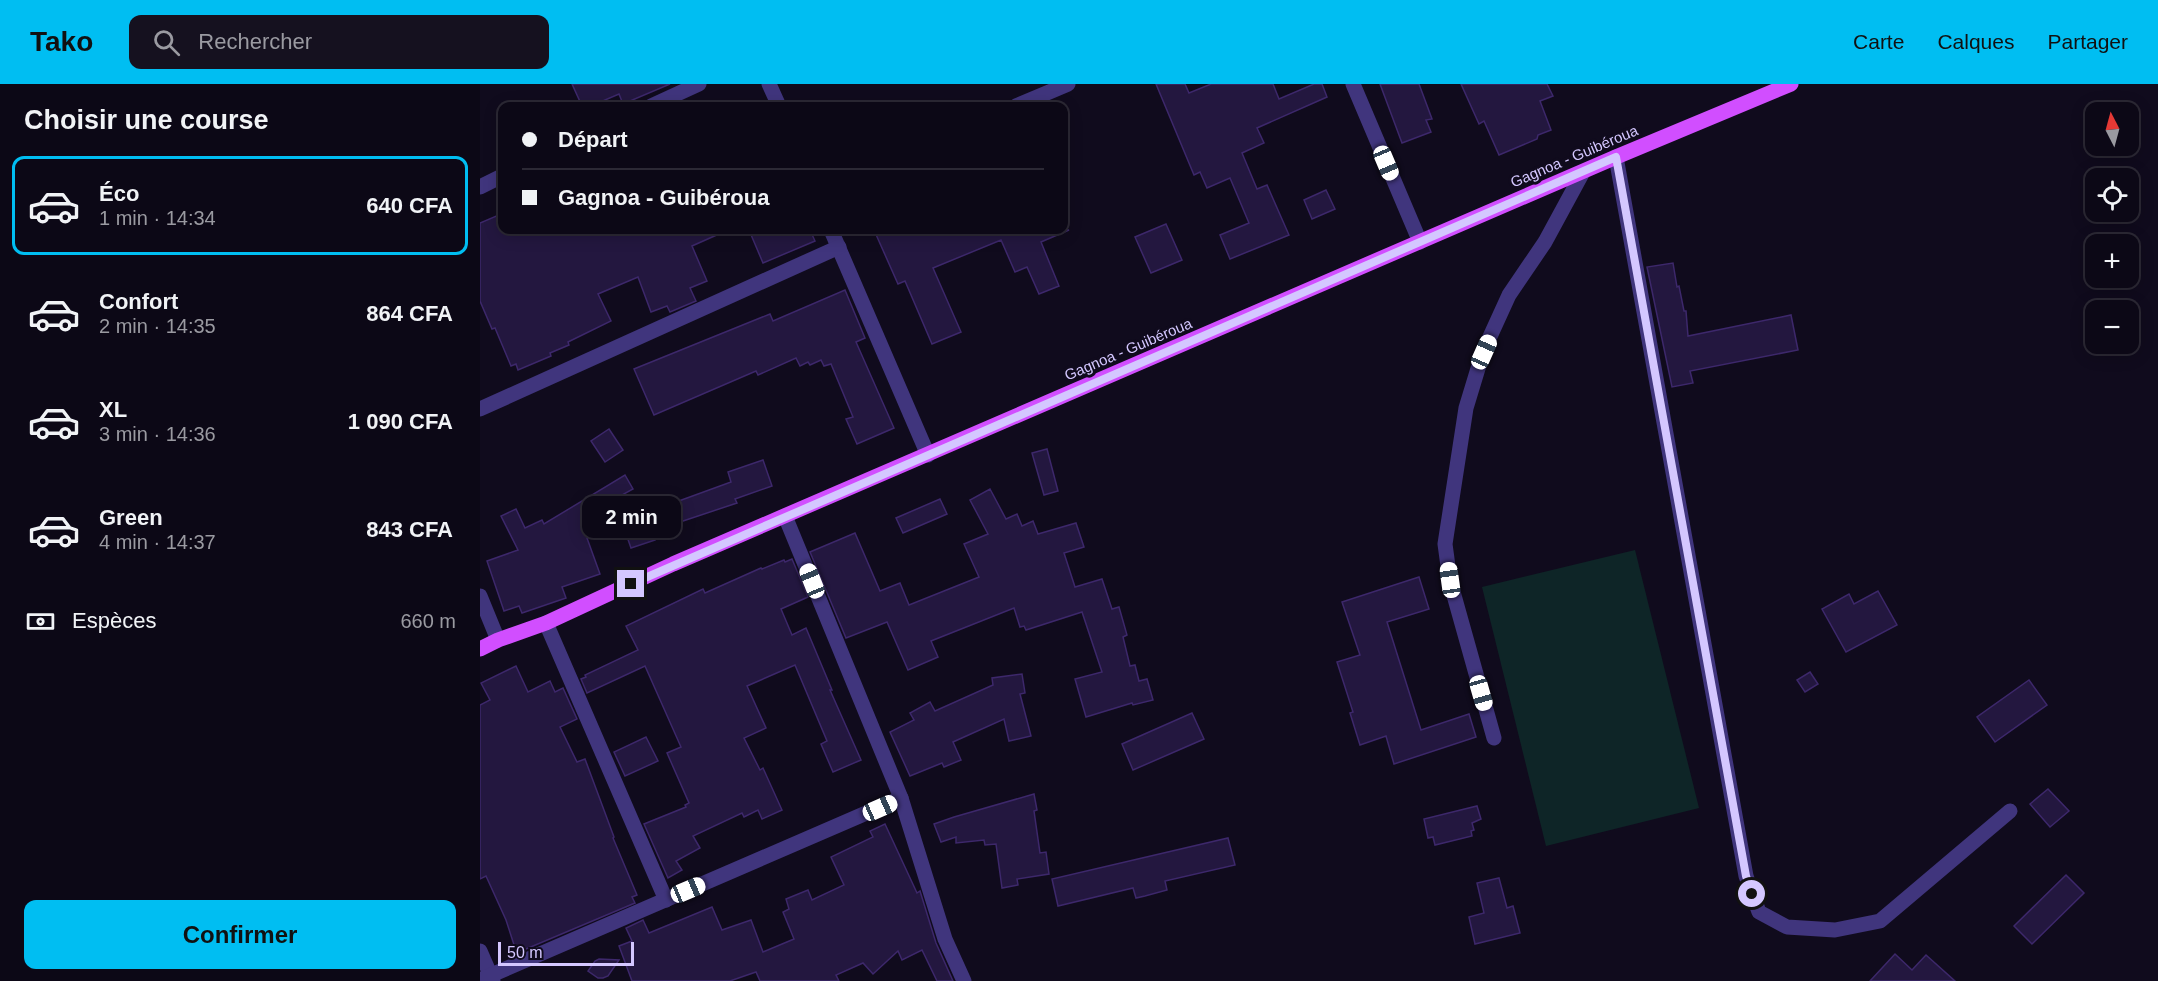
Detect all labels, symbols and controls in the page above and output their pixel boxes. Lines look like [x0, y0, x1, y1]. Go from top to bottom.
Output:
search box [129, 15, 549, 69]
text: Tako [30, 26, 93, 57]
icon: search [150, 26, 183, 59]
text: Rechercher [198, 29, 312, 54]
text: Carte [1853, 30, 1904, 53]
text: Calques [1937, 30, 2014, 53]
text: Partager [2047, 30, 2128, 53]
north arrow [2085, 102, 2139, 156]
map controls [2085, 102, 2139, 354]
text: Choisir une course [24, 105, 269, 135]
street label: Gagnoa - Guibéroua [1508, 121, 1641, 191]
text: Départ [558, 127, 628, 152]
car [1371, 143, 1401, 183]
button: locate [2085, 168, 2139, 222]
icon: car [27, 179, 81, 233]
text: Éco [99, 181, 139, 206]
text: Gagnoa - Guibéroua [558, 185, 769, 210]
text: 640 CFA [366, 193, 453, 218]
text: 1 min · 14:34 [99, 207, 216, 229]
button: + [2085, 234, 2139, 288]
icon: car [27, 287, 81, 341]
text: Confort [99, 289, 178, 314]
button: − [2085, 300, 2139, 354]
text: 864 CFA [366, 301, 453, 326]
street label: Gagnoa - Guibéroua [1062, 314, 1195, 384]
text: 2 min · 14:35 [99, 315, 216, 337]
car [1468, 332, 1500, 372]
icon: car [27, 395, 81, 449]
text: XL [99, 397, 127, 422]
text: 1 090 CFA [348, 409, 453, 434]
text: 3 min · 14:36 [99, 423, 216, 445]
callout: 2 min [582, 497, 681, 539]
icon: car [27, 503, 81, 557]
text: Green [99, 505, 163, 530]
text: 2 min [605, 506, 658, 528]
text: 843 CFA [366, 517, 453, 542]
text: 4 min · 14:37 [99, 531, 216, 553]
car [797, 561, 827, 601]
car [1439, 561, 1461, 599]
route end [617, 570, 644, 597]
icon: cash [24, 605, 57, 638]
text: Espèces [72, 608, 156, 633]
text: 660 m [400, 610, 456, 632]
car [1467, 673, 1495, 713]
car [860, 792, 900, 824]
car [668, 875, 708, 905]
route start [1738, 880, 1765, 907]
button: Confirmer [24, 900, 456, 969]
scale bar [498, 939, 634, 966]
text: 50 m [507, 944, 543, 961]

